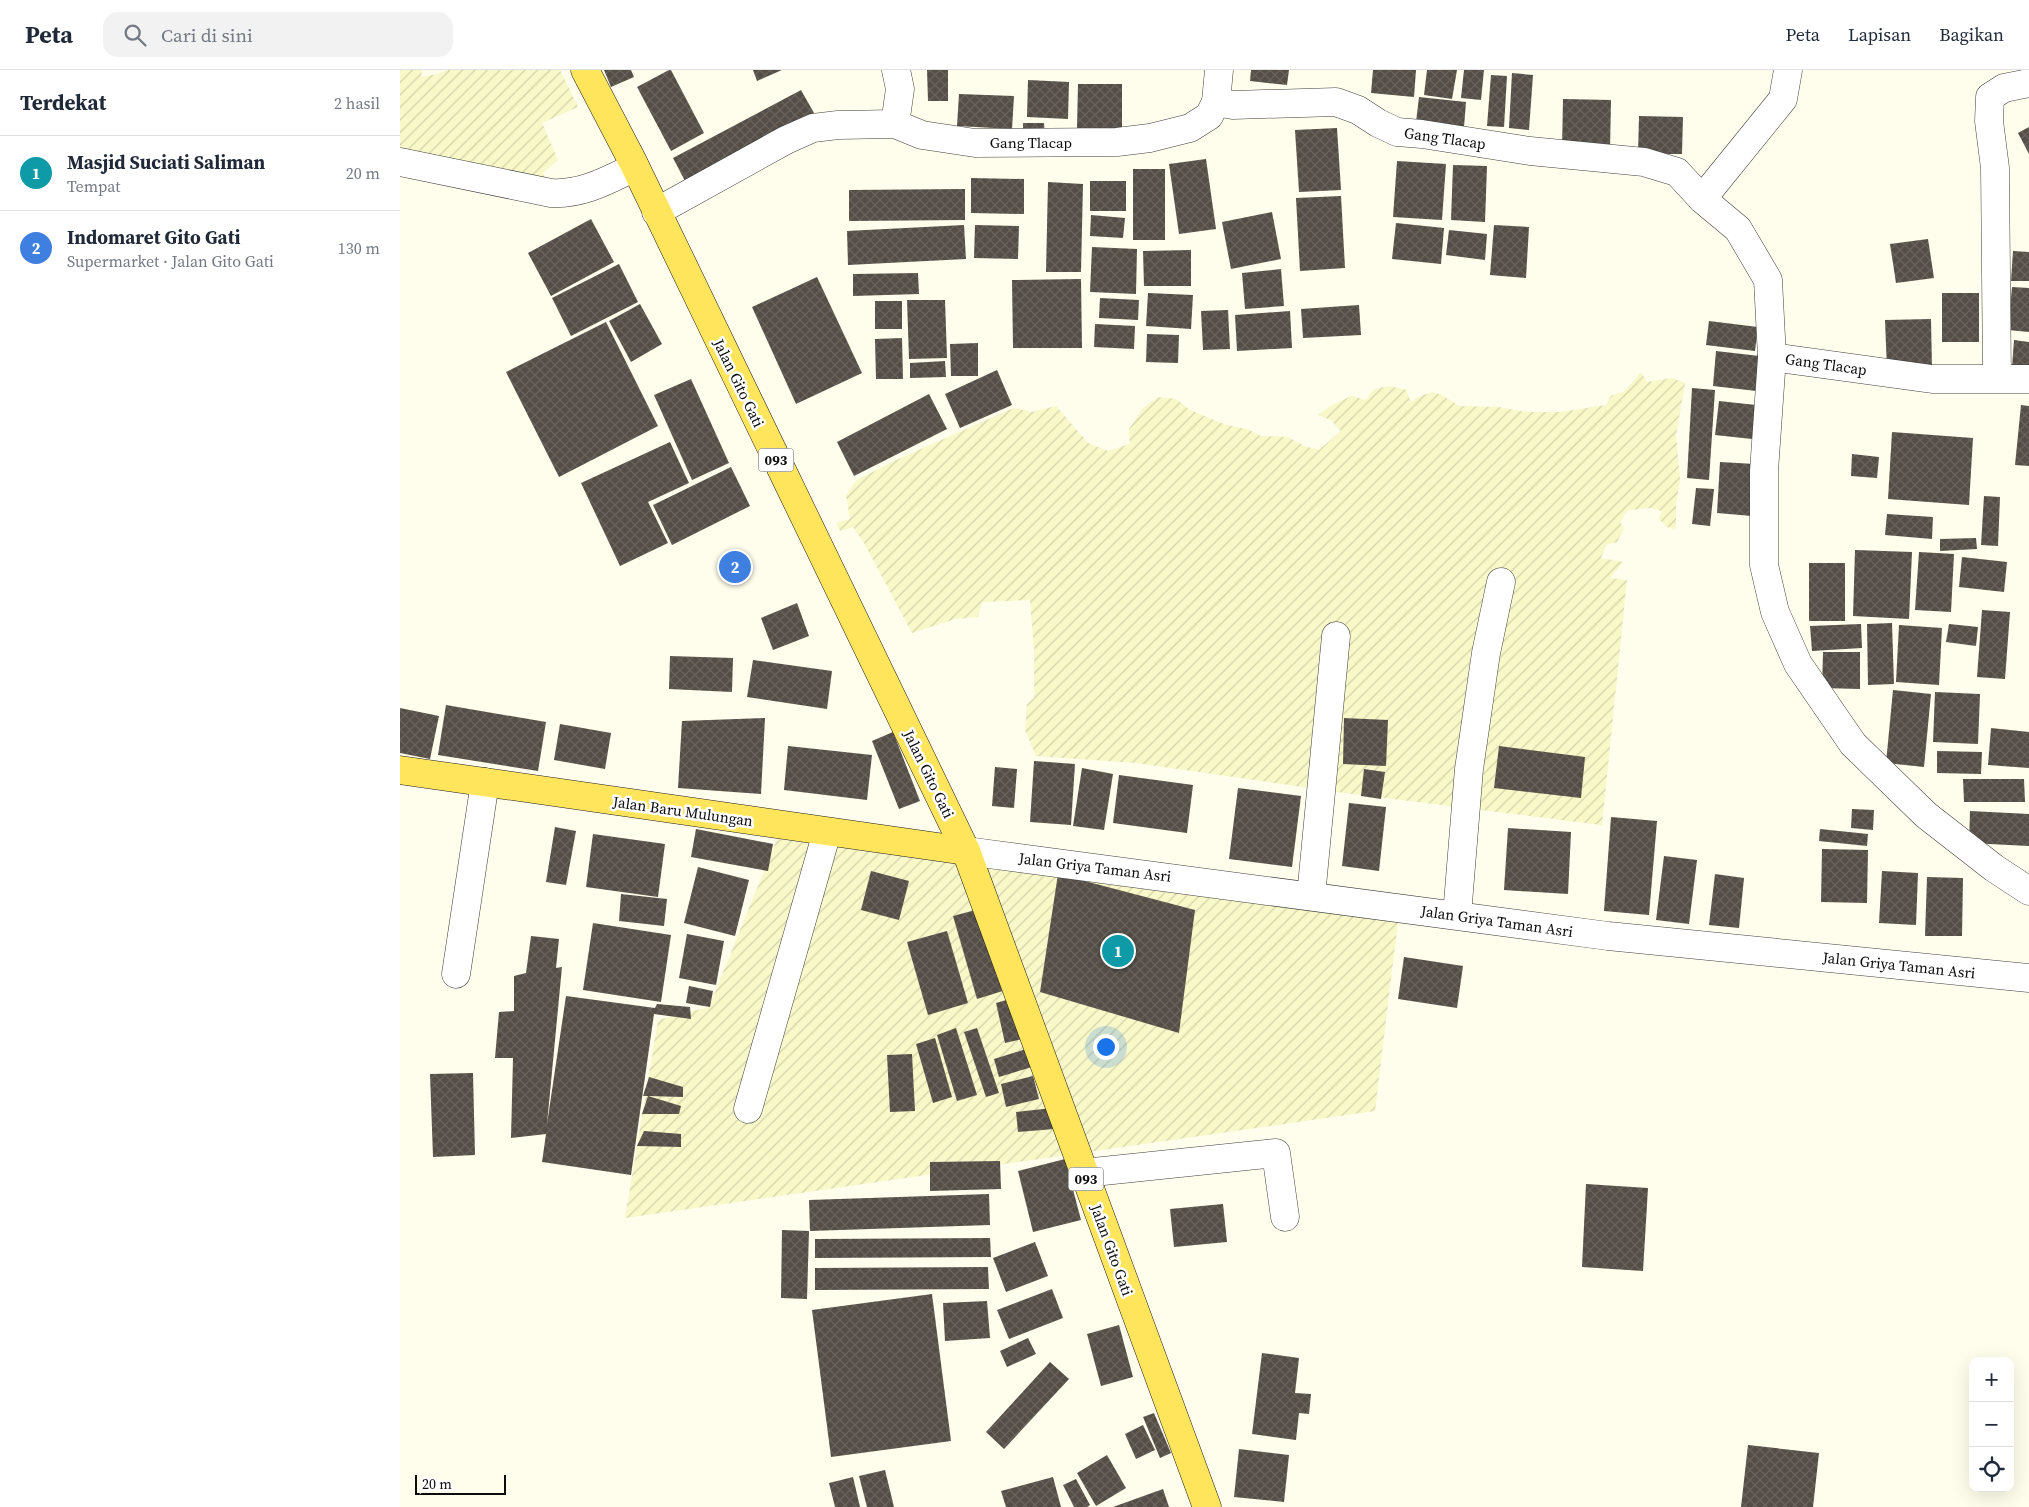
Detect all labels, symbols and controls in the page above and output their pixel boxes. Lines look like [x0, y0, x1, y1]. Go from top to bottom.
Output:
search box [103, 12, 453, 57]
text: Peta [25, 18, 73, 51]
icon: search [121, 21, 149, 49]
text: Cari di sini [161, 22, 253, 48]
text: Peta [1786, 22, 1820, 47]
text: Lapisan [1848, 22, 1911, 47]
text: Bagikan [1939, 22, 2004, 47]
text: Terdekat [20, 88, 106, 117]
text: 2 hasil [334, 92, 380, 114]
street label: Gang Tlacap [1403, 122, 1487, 154]
street label: Gang Tlacap [990, 132, 1072, 153]
text: Masjid Suciati Saliman [67, 149, 265, 175]
text: 1 [32, 162, 40, 184]
text: 20 m [346, 162, 380, 184]
text: Tempat [67, 175, 121, 197]
text: Indomaret Gito Gati [67, 224, 241, 250]
text: 2 [32, 237, 40, 259]
text: 130 m [338, 237, 380, 259]
text: Supermarket · Jalan Gito Gati [67, 250, 274, 272]
street label: Jalan Gito Gati [708, 334, 769, 431]
street label: Gang Tlacap [1784, 348, 1868, 380]
road number: 093 [758, 448, 794, 472]
pin: 2 [719, 548, 751, 586]
street label: Jalan Gito Gati [898, 725, 959, 822]
street label: Jalan Baru Mulungan [611, 791, 754, 831]
street label: Jalan Griya Taman Asri [1017, 847, 1172, 887]
street label: Jalan Griya Taman Asri [1419, 900, 1574, 942]
pin: 1 [1102, 932, 1134, 970]
street label: Jalan Griya Taman Asri [1821, 946, 1976, 983]
your location [1093, 1034, 1119, 1060]
road number: 093 [1068, 1168, 1104, 1190]
street label: Jalan Gito Gati [1085, 1200, 1138, 1299]
map controls [1969, 1357, 2014, 1492]
button: + [1969, 1357, 2014, 1402]
button: − [1969, 1402, 2014, 1447]
button: locate [1969, 1447, 2014, 1492]
scale bar [415, 1472, 506, 1495]
text: 20 m [422, 1474, 452, 1494]

